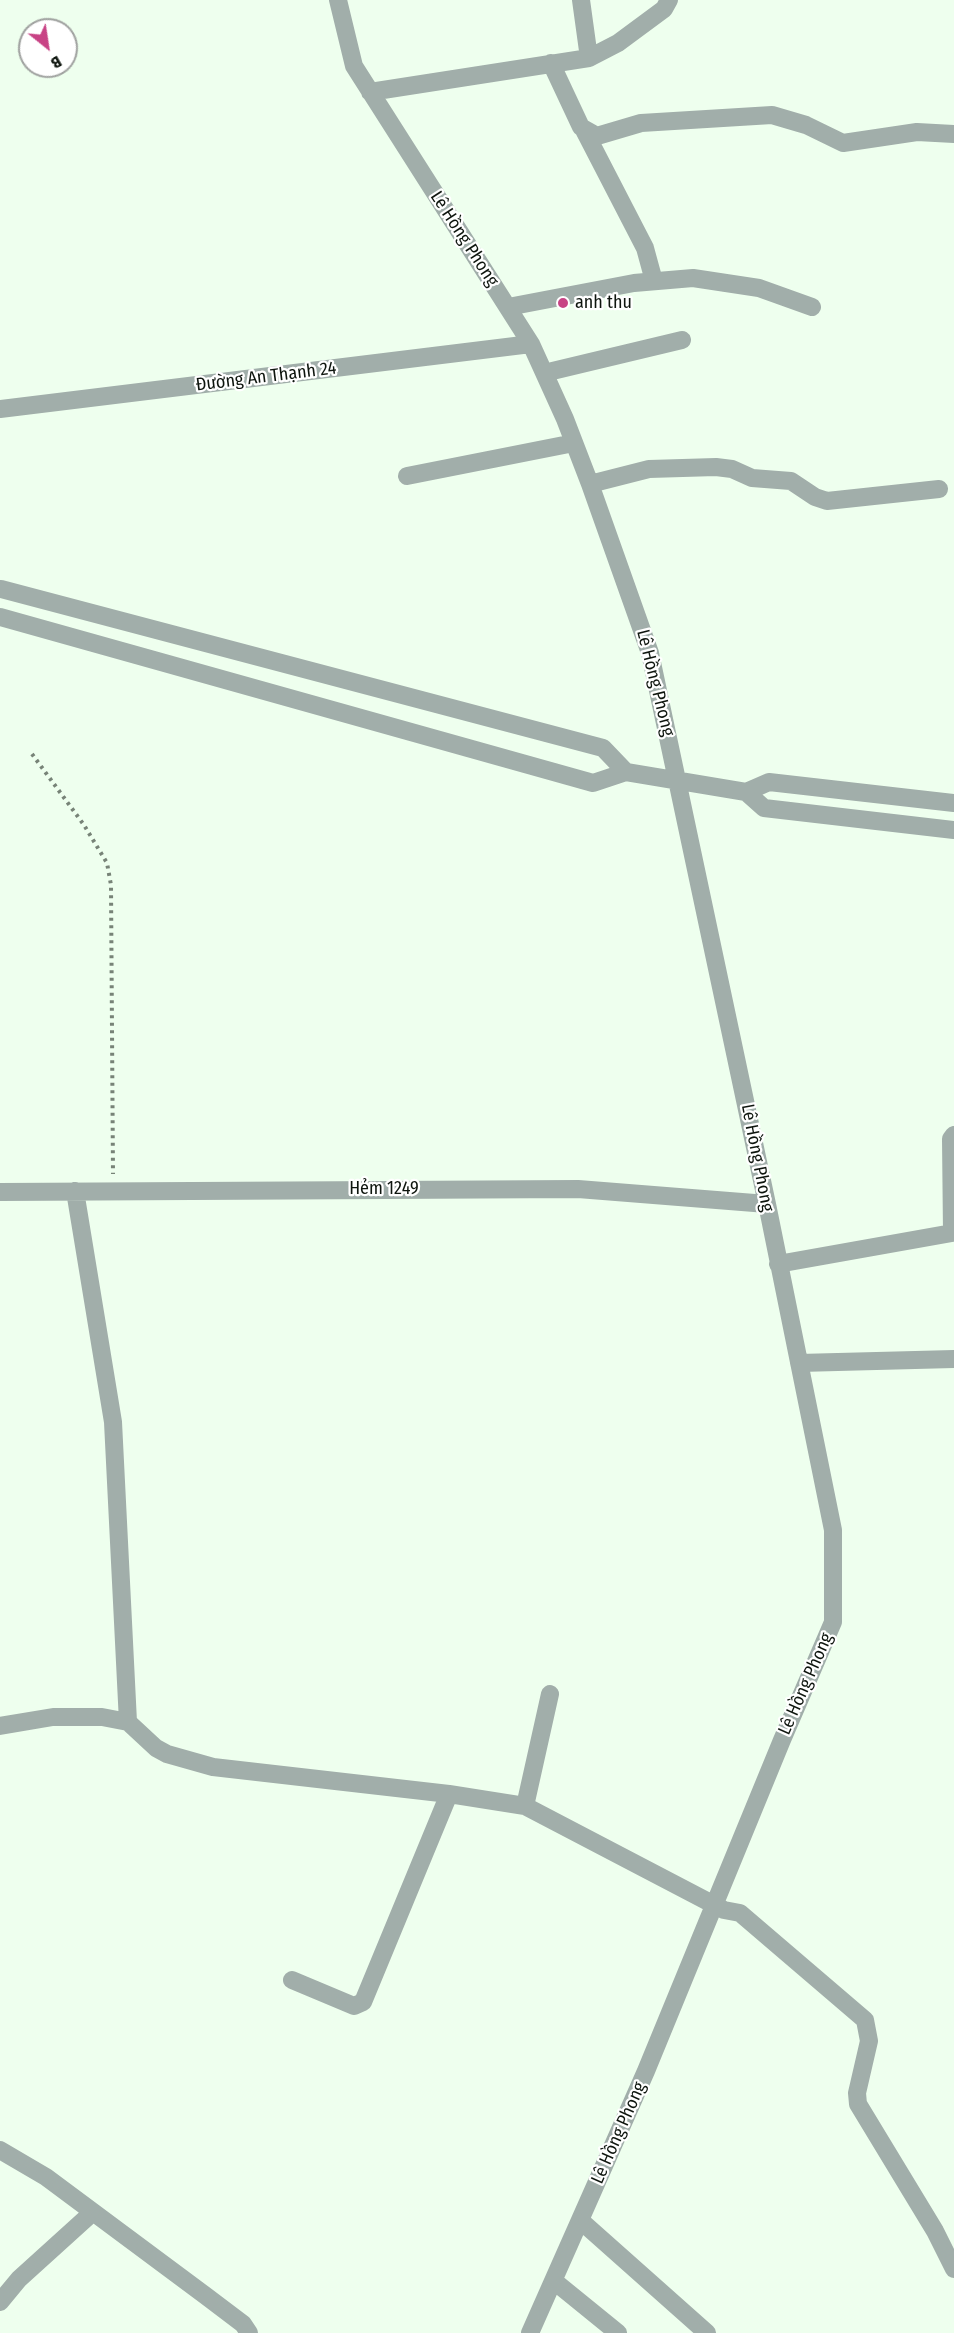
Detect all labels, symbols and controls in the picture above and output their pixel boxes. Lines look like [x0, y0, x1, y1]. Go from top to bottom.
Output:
north arrow [18, 18, 78, 78]
text: B [48, 52, 65, 73]
street label: Lê Hồng Phong [425, 187, 503, 291]
place label: anh thu [575, 292, 632, 314]
marker: anh thu [556, 296, 570, 310]
street label: Đường An Thạnh 24 [194, 358, 338, 396]
street label: Lê Hồng Phong [631, 627, 679, 739]
street label: Lê Hồng Phong [736, 1102, 778, 1214]
street label: Hẻm 1249 [349, 1178, 419, 1200]
street label: Lê Hồng Phong [774, 1630, 838, 1738]
street label: Lê Hồng Phong [587, 2079, 651, 2187]

